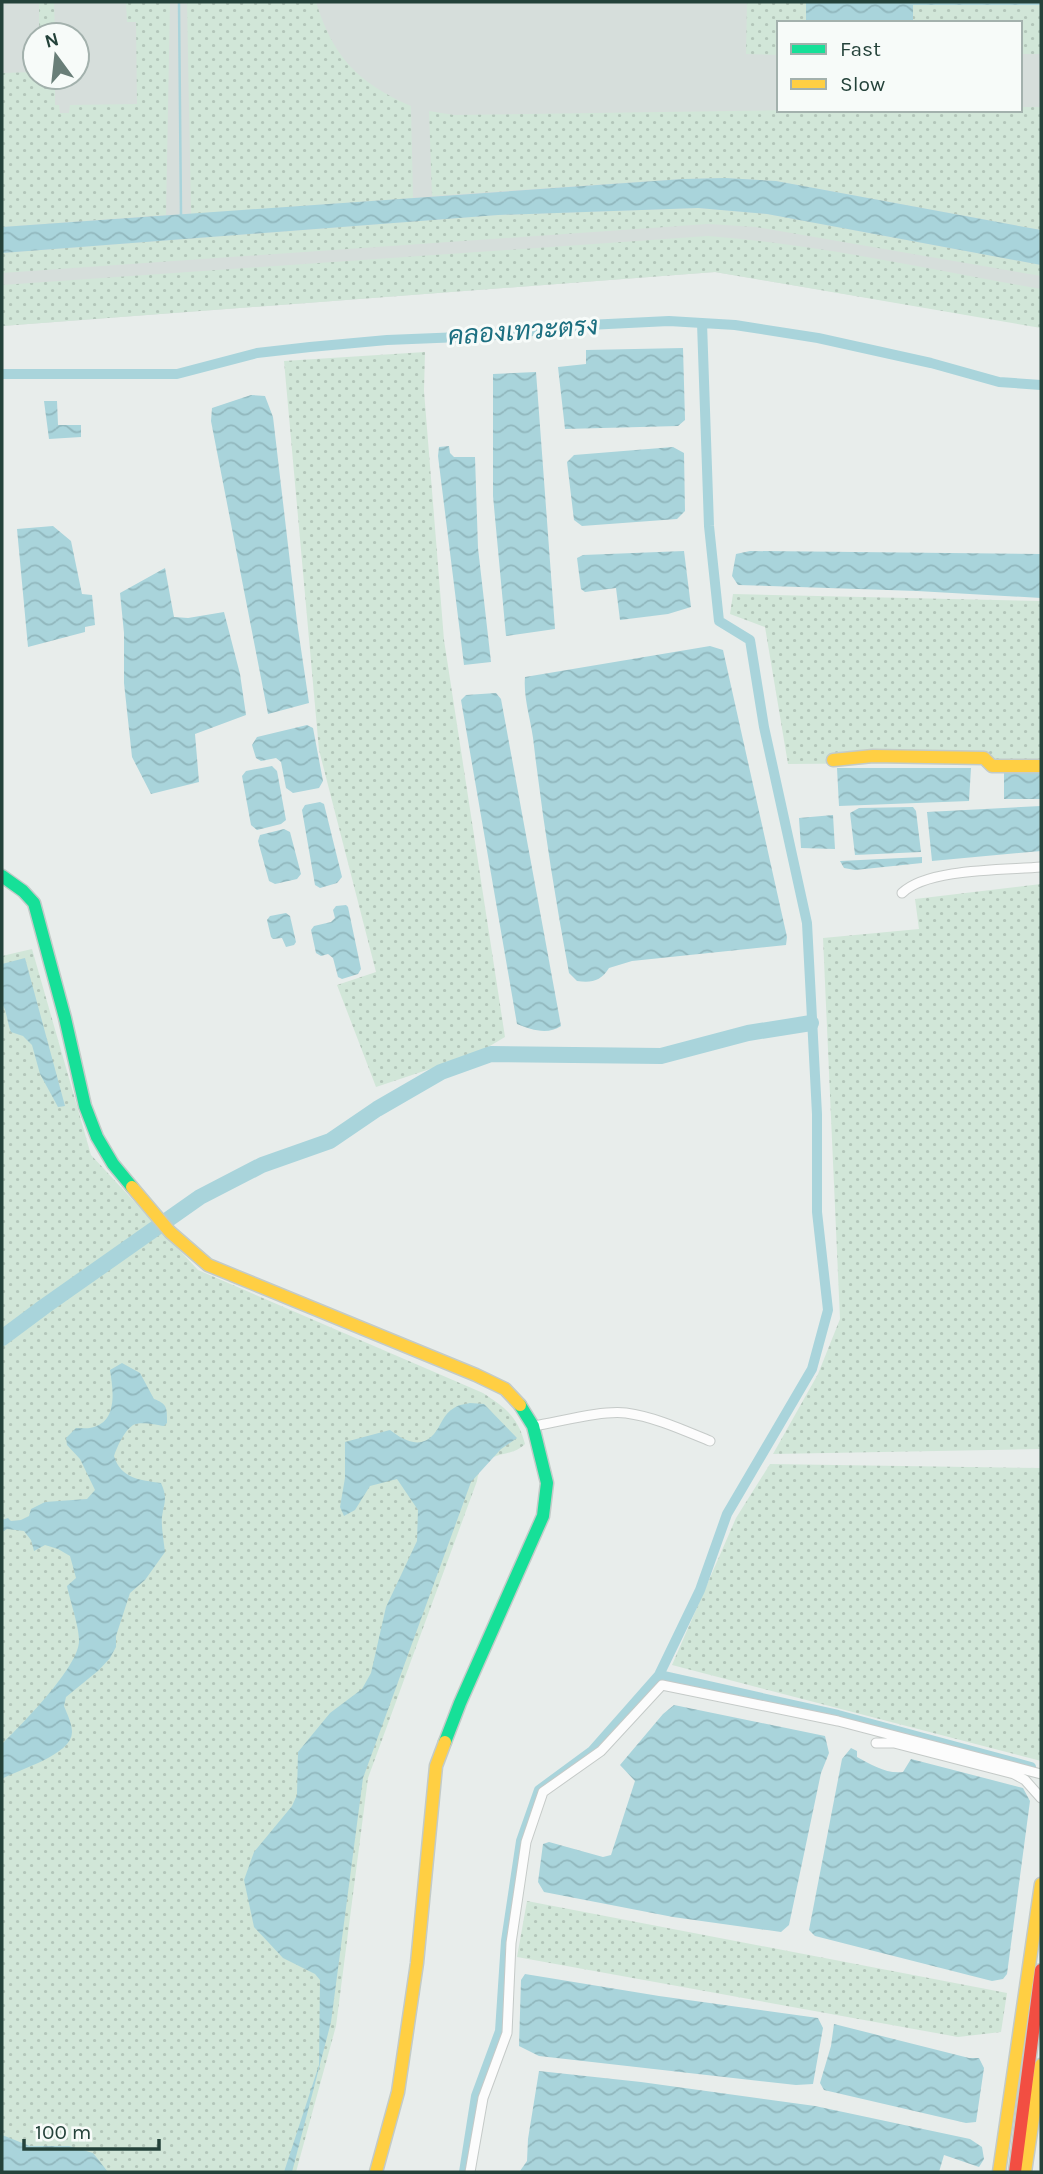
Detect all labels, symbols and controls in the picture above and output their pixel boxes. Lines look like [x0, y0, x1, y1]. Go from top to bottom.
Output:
north arrow [21, 21, 91, 91]
legend [777, 21, 1022, 112]
text: N [42, 28, 61, 53]
text: Fast [840, 37, 881, 61]
text: Slow [840, 72, 885, 96]
water label: คลองเทวะตรง [447, 310, 599, 352]
scale bar [24, 2108, 159, 2152]
text: 100 m [35, 2120, 92, 2144]

